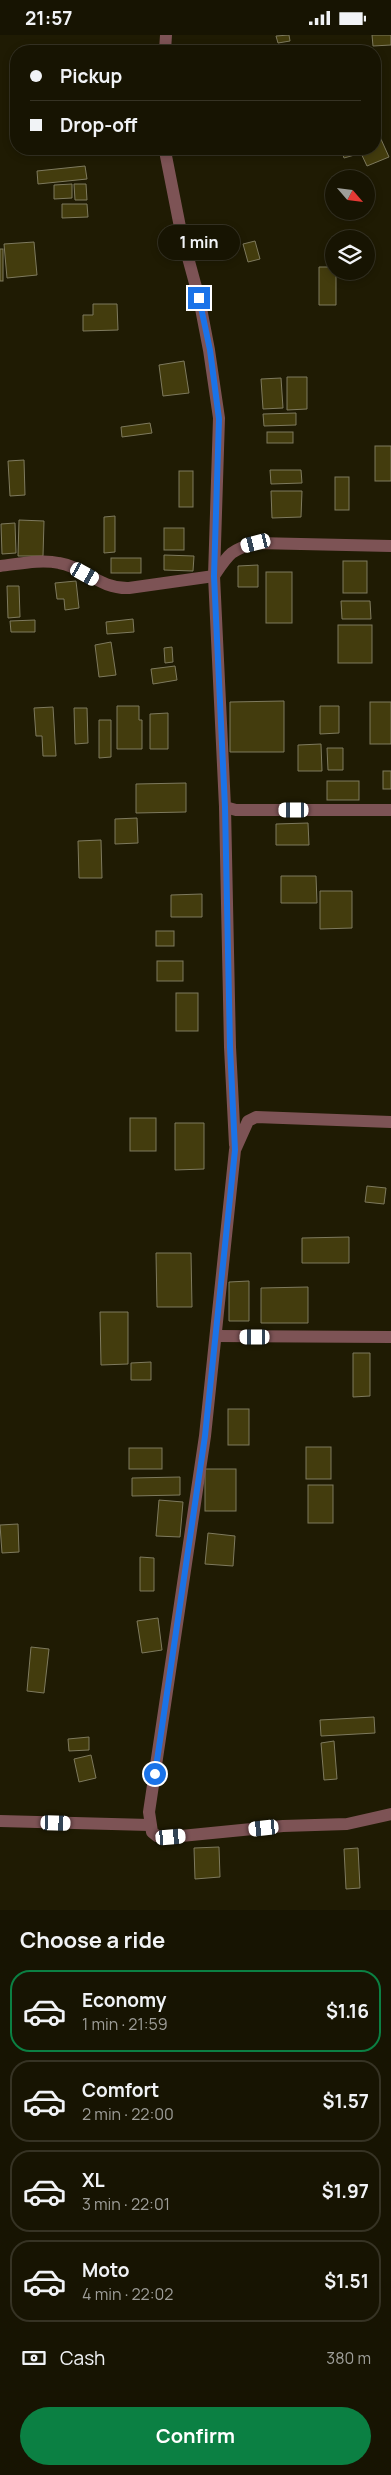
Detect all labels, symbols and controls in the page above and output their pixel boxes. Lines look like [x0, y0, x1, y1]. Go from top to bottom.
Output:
text: 21:57 [25, 5, 72, 31]
text: Pickup [60, 63, 122, 89]
text: Drop-off [60, 112, 137, 138]
north arrow [325, 170, 375, 220]
map controls [325, 170, 375, 280]
callout: 1 min [158, 225, 240, 261]
button: layers [325, 230, 375, 280]
text: 1 min [179, 231, 219, 253]
route end [188, 287, 210, 309]
car [239, 532, 272, 554]
car [68, 560, 101, 588]
car [279, 803, 309, 818]
car [240, 1330, 270, 1345]
route start [144, 1763, 166, 1785]
car [40, 1815, 71, 1831]
car [248, 1819, 279, 1837]
car [155, 1828, 186, 1846]
text: Choose a ride [20, 1925, 165, 1955]
text: Economy [82, 1987, 166, 2013]
icon: car [22, 1989, 67, 2034]
text: $1.16 [326, 1998, 369, 2024]
text: 1 min · 21:59 [82, 2013, 168, 2035]
text: Comfort [82, 2077, 159, 2103]
icon: car [22, 2079, 67, 2124]
text: $1.57 [322, 2088, 369, 2114]
text: 2 min · 22:00 [82, 2103, 174, 2125]
text: XL [82, 2167, 105, 2193]
icon: car [22, 2169, 67, 2214]
text: $1.97 [322, 2178, 369, 2204]
text: 3 min · 22:01 [82, 2193, 170, 2215]
text: Moto [82, 2257, 129, 2283]
icon: car [22, 2259, 67, 2304]
text: $1.51 [324, 2268, 369, 2294]
text: 4 min · 22:02 [82, 2283, 173, 2305]
icon: cash [20, 2344, 48, 2372]
text: Cash [60, 2345, 105, 2371]
text: 380 m [326, 2347, 371, 2369]
button: Confirm [20, 2407, 371, 2465]

